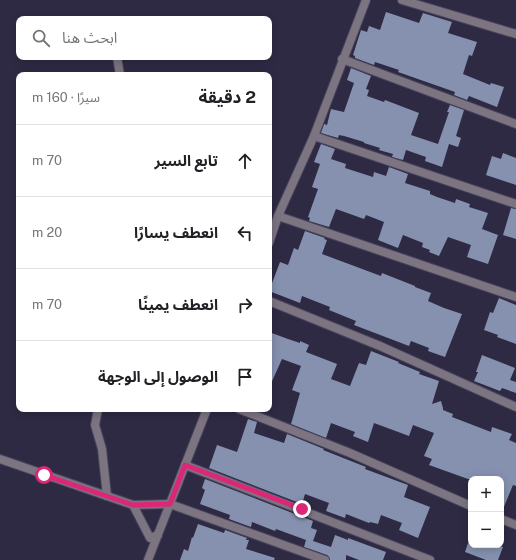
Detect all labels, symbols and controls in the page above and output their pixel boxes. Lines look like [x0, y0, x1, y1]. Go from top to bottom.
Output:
search box [16, 16, 272, 60]
icon: search [30, 27, 52, 49]
text: ابحث هنا [62, 29, 117, 46]
text: 2 دقيقة [199, 87, 256, 107]
text: سيرًا · 160 m [32, 90, 100, 105]
icon: ahead [234, 150, 256, 172]
text: تابع السير [154, 152, 218, 169]
text: 70 m [32, 153, 62, 168]
icon: left [234, 222, 256, 244]
text: انعطف يسارًا [134, 224, 218, 241]
text: 20 m [32, 225, 62, 240]
icon: right [234, 294, 256, 316]
text: انعطف يمينًا [138, 296, 218, 313]
text: 70 m [32, 297, 62, 312]
icon: arrive [234, 366, 256, 388]
text: الوصول إلى الوجهة [98, 368, 218, 385]
route start [35, 466, 53, 484]
map controls [468, 476, 504, 548]
button: + [468, 476, 504, 512]
route end [293, 500, 311, 518]
button: − [468, 512, 504, 548]

